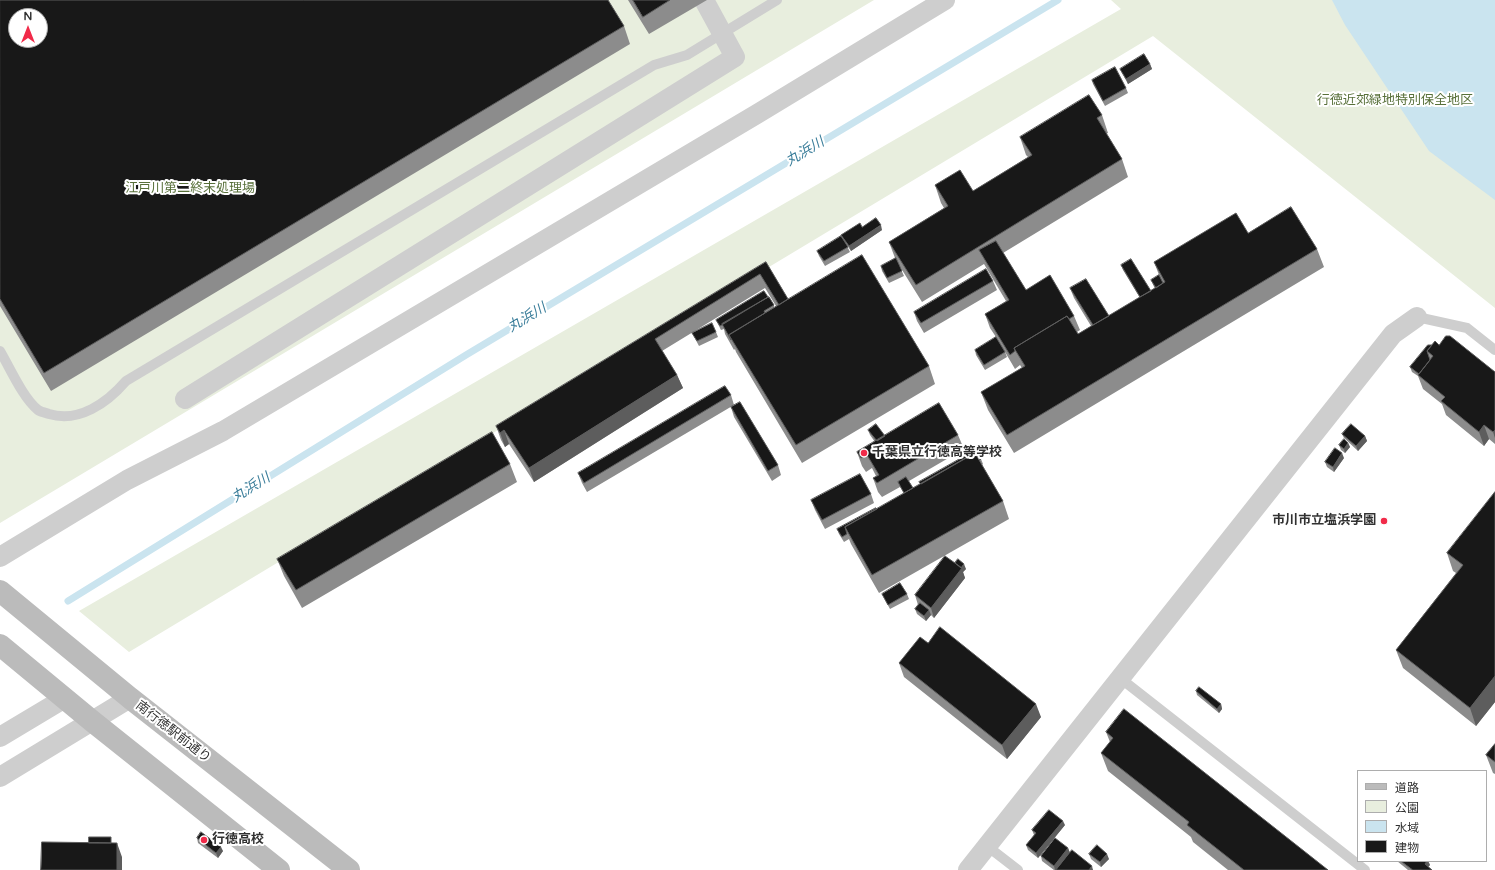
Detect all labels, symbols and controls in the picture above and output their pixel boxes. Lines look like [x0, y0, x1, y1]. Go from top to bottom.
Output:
north arrow [8, 8, 48, 48]
text: N [24, 10, 32, 23]
park label: 行徳近郊緑地特別保全地区 [1317, 93, 1473, 109]
water label: 丸浜川 [783, 134, 827, 170]
park label: 江戸川第二終末処理場 [125, 181, 255, 197]
water label: 丸浜川 [505, 300, 549, 336]
place label: 千葉県立行徳高等学校 [872, 445, 1002, 461]
marker: 千葉県立行徳高等学校 [859, 448, 869, 458]
water label: 丸浜川 [229, 470, 273, 506]
place label: 市川市立塩浜学園 [1272, 513, 1376, 529]
marker: 市川市立塩浜学園 [1379, 516, 1389, 526]
street label: 南行徳駅前通り [132, 698, 214, 766]
legend [1357, 770, 1487, 862]
text: 道路 [1395, 781, 1419, 795]
text: 公園 [1395, 801, 1419, 815]
text: 水域 [1395, 821, 1419, 835]
place label: 行徳高校 [212, 832, 264, 848]
marker: 行徳高校 [199, 835, 209, 845]
text: 建物 [1395, 841, 1419, 855]

